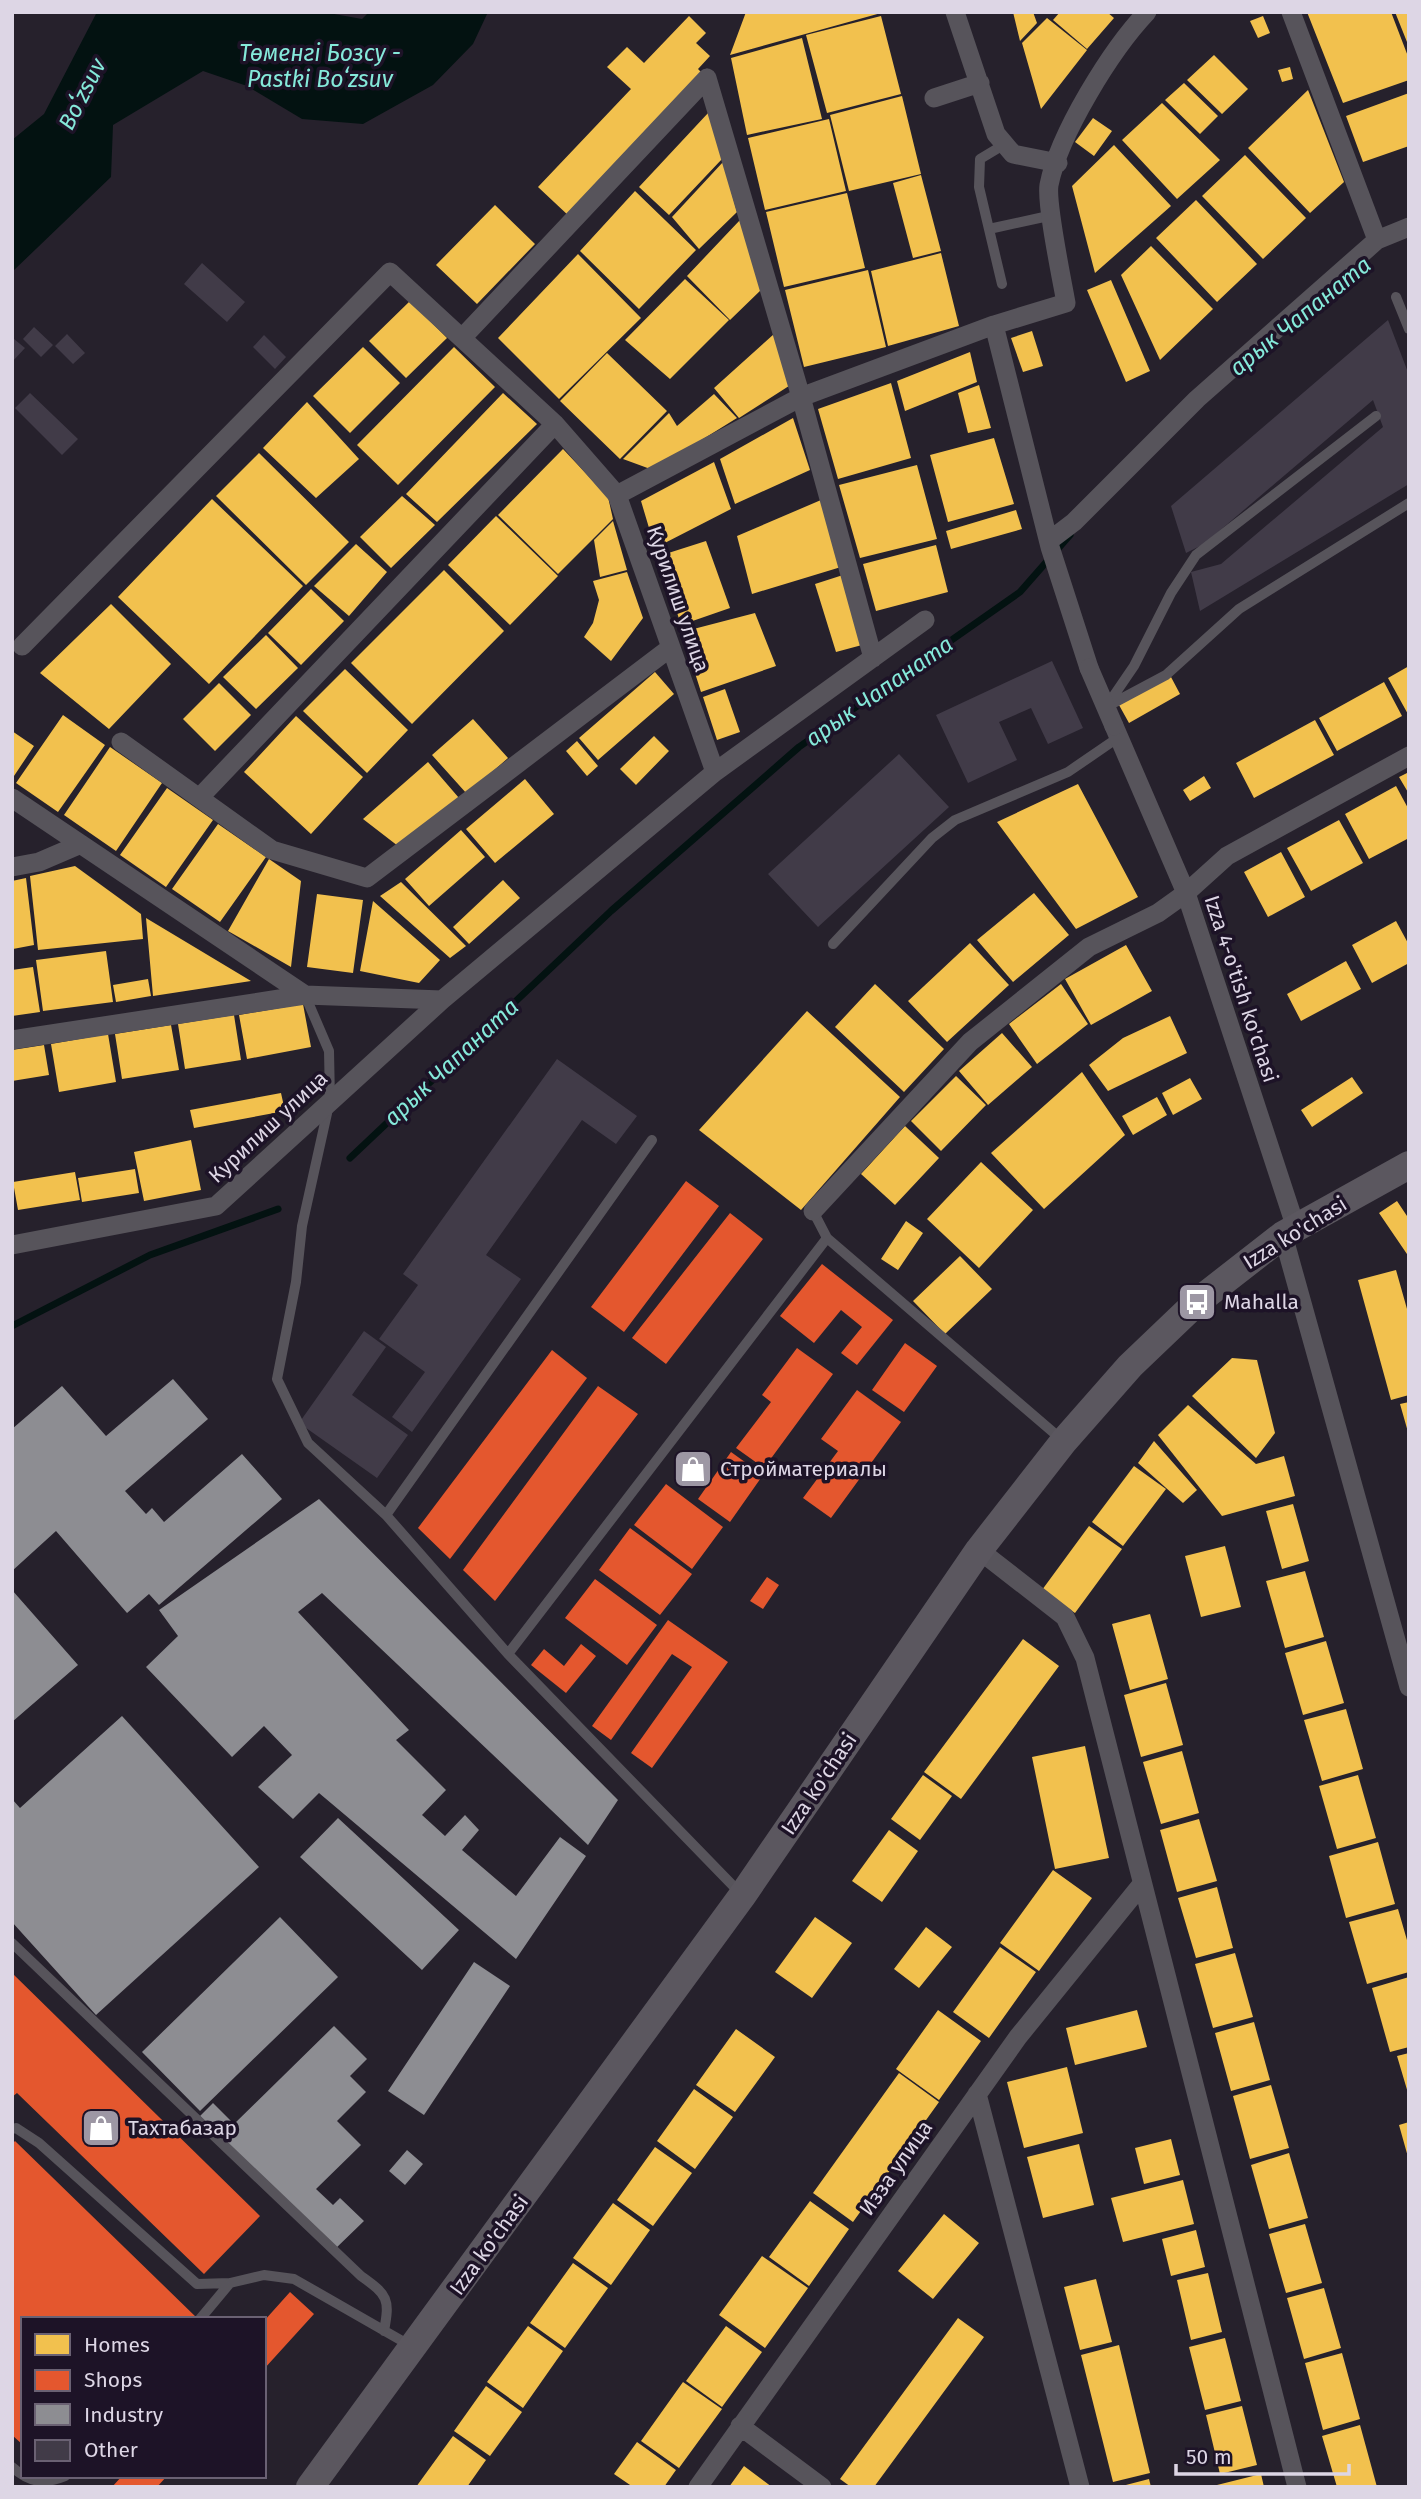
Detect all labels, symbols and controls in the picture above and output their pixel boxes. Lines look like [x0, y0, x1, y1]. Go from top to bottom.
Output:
water label: Төменгі Бозсу - Pastki Boʻzsuv [239, 39, 401, 93]
water label: Boʻzsuv [52, 53, 112, 134]
water label: арык Чапаната [1224, 250, 1376, 382]
street label: Курилиш улица [641, 522, 715, 676]
water label: арык Чапаната [800, 630, 958, 752]
street label: Izza 4-o'tish ko'chasi [1198, 892, 1284, 1086]
water label: арык Чапаната [378, 992, 524, 1132]
street label: Курилиш улица [203, 1065, 333, 1189]
street label: Izza ko'chasi [1238, 1191, 1352, 1275]
bus stop icon: Mahalla [1176, 1281, 1218, 1323]
place label: Mahalla [1224, 1289, 1299, 1315]
shop icon: Стройматериалы [672, 1448, 714, 1490]
place label: Стройматериалы [720, 1456, 887, 1482]
street label: Izza ko'chasi [775, 1728, 863, 1840]
shop icon: Тахтабазар [80, 2107, 122, 2149]
place label: Тахтабазар [128, 2115, 237, 2141]
street label: Изза улица [854, 2115, 938, 2221]
street label: Izza ko'chasi [444, 2190, 534, 2300]
legend [21, 2317, 266, 2478]
text: Homes [84, 2332, 150, 2358]
text: Shops [84, 2367, 142, 2393]
text: Industry [84, 2402, 164, 2428]
scale bar [1176, 2432, 1349, 2476]
text: Other [84, 2437, 138, 2463]
text: 50 m [1186, 2444, 1232, 2470]

